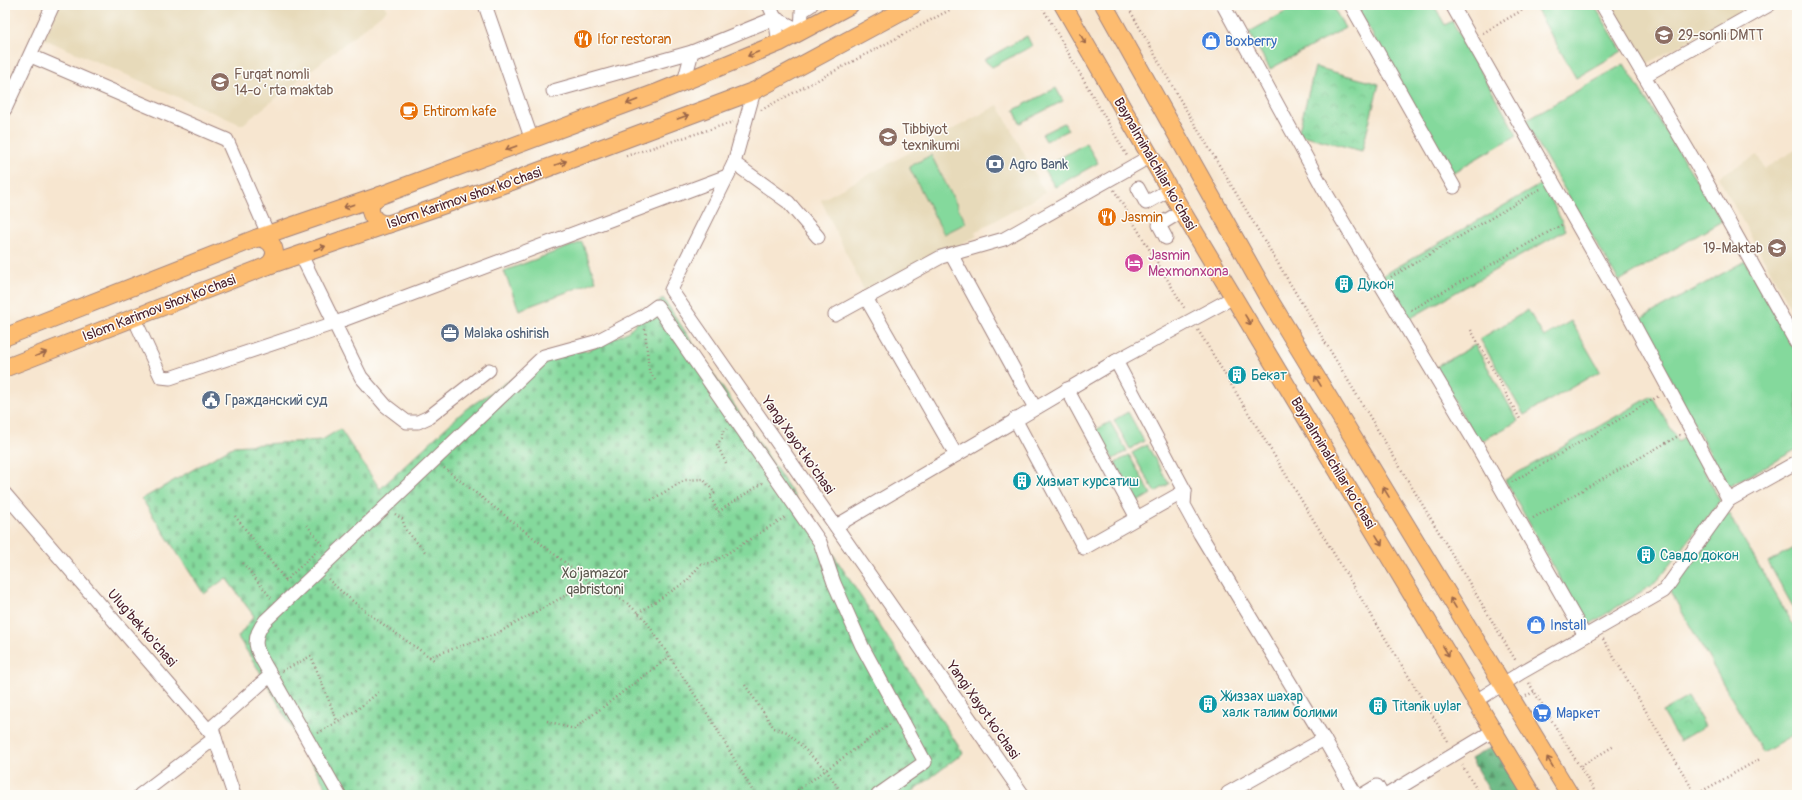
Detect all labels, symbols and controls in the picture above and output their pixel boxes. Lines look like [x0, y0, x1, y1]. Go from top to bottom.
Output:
school or university icon: 29-sonli DMTT [1653, 24, 1675, 46]
place label: 29-sonli DMTT [1678, 27, 1764, 44]
restaurant icon: Ifor restoran [572, 28, 594, 50]
shop icon: Boxberry [1200, 30, 1222, 52]
place label: Ifor restoran [597, 31, 671, 48]
one-way arrow [1079, 33, 1087, 45]
place label: Boxberry [1225, 33, 1277, 50]
one-way arrow [747, 50, 759, 58]
place label: Furqat nomli 14-oʻrta maktab [234, 66, 334, 99]
school or university icon: Furqat nomli 14-oʻrta maktab [209, 71, 231, 93]
street label: Baynalminalchilar ko’chasi [1110, 95, 1200, 234]
one-way arrow [627, 99, 639, 107]
cafe icon: Ehtirom kafe [398, 100, 420, 122]
place label: Ehtirom kafe [423, 103, 496, 120]
one-way arrow [677, 113, 689, 121]
place label: Tibbiyot texnikumi [901, 121, 960, 154]
school or university icon: Tibbiyot texnikumi [877, 126, 899, 148]
one-way arrow [505, 144, 517, 152]
bank icon: Agro Bank [984, 153, 1006, 175]
place label: Agro Bank [1009, 156, 1068, 173]
one-way arrow [555, 159, 568, 166]
street label: Islom Karimov shox ko'chasi [384, 163, 544, 233]
one-way arrow [342, 203, 355, 210]
restaurant icon: Jasmin [1096, 206, 1118, 228]
place label: Jasmin [1121, 209, 1163, 226]
school or university icon: 19-Maktab [1766, 237, 1788, 259]
place label: 19-Maktab [1703, 240, 1763, 257]
one-way arrow [313, 244, 326, 251]
place label: Jasmin Mexmonxona [1148, 247, 1229, 280]
hotel icon: Jasmin Mexmonxona [1123, 252, 1145, 274]
street label: Islom Karimov shox ko'chasi [80, 271, 239, 345]
building icon: Дукон [1333, 273, 1355, 295]
place label: Дукон [1357, 276, 1394, 293]
one-way arrow [1244, 314, 1252, 326]
office icon: Malaka oshirish [439, 322, 461, 344]
place label: Malaka oshirish [464, 325, 549, 342]
one-way arrow [35, 349, 47, 357]
building icon: Бекат [1226, 364, 1248, 386]
place label: Бекат [1251, 367, 1287, 384]
one-way arrow [1314, 375, 1322, 387]
public building icon: Гражданский суд [200, 389, 222, 411]
place label: Гражданский суд [225, 392, 328, 409]
street label: Yangi Xayot ko'chasi [757, 392, 838, 498]
street label: Baynalminalchilar ko’chasi [1287, 394, 1379, 532]
building icon: Хизмат курсатиш [1011, 470, 1033, 492]
place label: Хизмат курсатиш [1036, 473, 1139, 490]
one-way arrow [1381, 486, 1389, 498]
one-way arrow [1375, 534, 1383, 545]
building icon: Cавдо докон [1635, 544, 1657, 566]
place label: Cавдо докон [1660, 547, 1739, 564]
park label: Xo'jamazor qabristoni [562, 565, 628, 598]
street label: Ulug'bek ko'chasi [104, 586, 181, 671]
one-way arrow [1449, 598, 1457, 609]
shop icon: Install [1525, 614, 1547, 636]
place label: Install [1550, 617, 1587, 634]
one-way arrow [1442, 645, 1450, 657]
street label: Yangi Xayot ko'chasi [942, 657, 1023, 763]
place label: Жиззах шахар халк талим болими [1220, 688, 1337, 721]
building icon: Жиззах шахар халк талим болими [1197, 693, 1219, 715]
building icon: Titanik uylar [1367, 695, 1389, 717]
place label: Titanik uylar [1392, 698, 1461, 715]
supermarket icon: Маркет [1531, 702, 1553, 724]
place label: Маркет [1556, 705, 1600, 722]
one-way arrow [1545, 756, 1553, 768]

